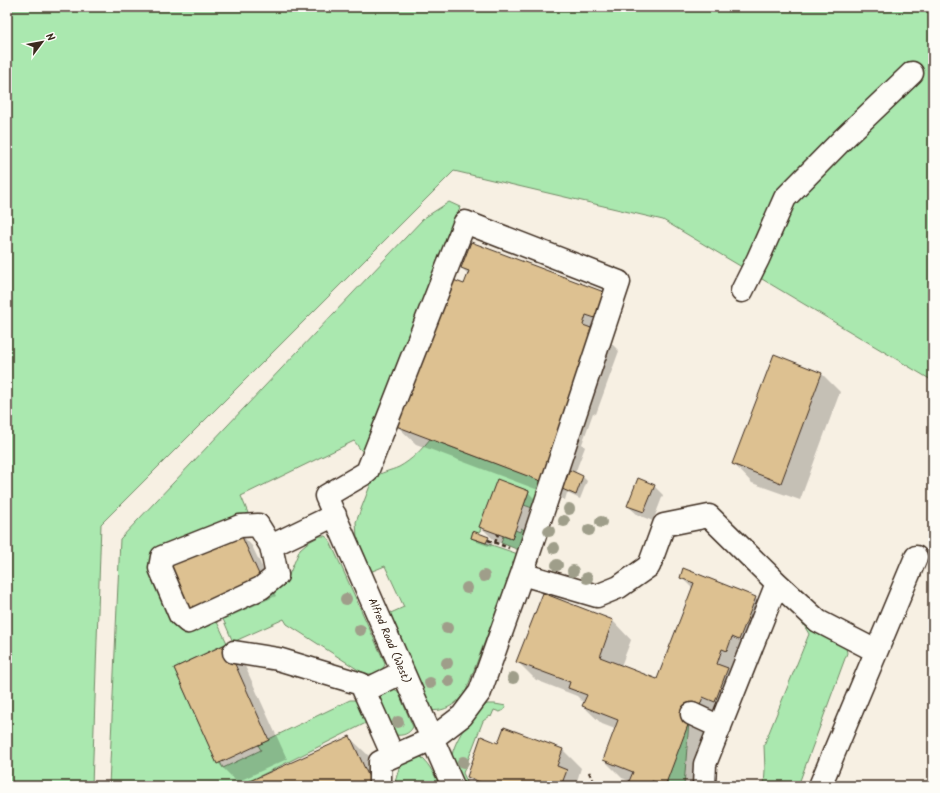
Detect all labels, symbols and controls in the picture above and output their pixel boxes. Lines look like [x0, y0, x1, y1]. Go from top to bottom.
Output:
north arrow [22, 22, 62, 62]
text: N [40, 30, 59, 45]
street label: Alfred Road (West) [363, 595, 415, 687]

